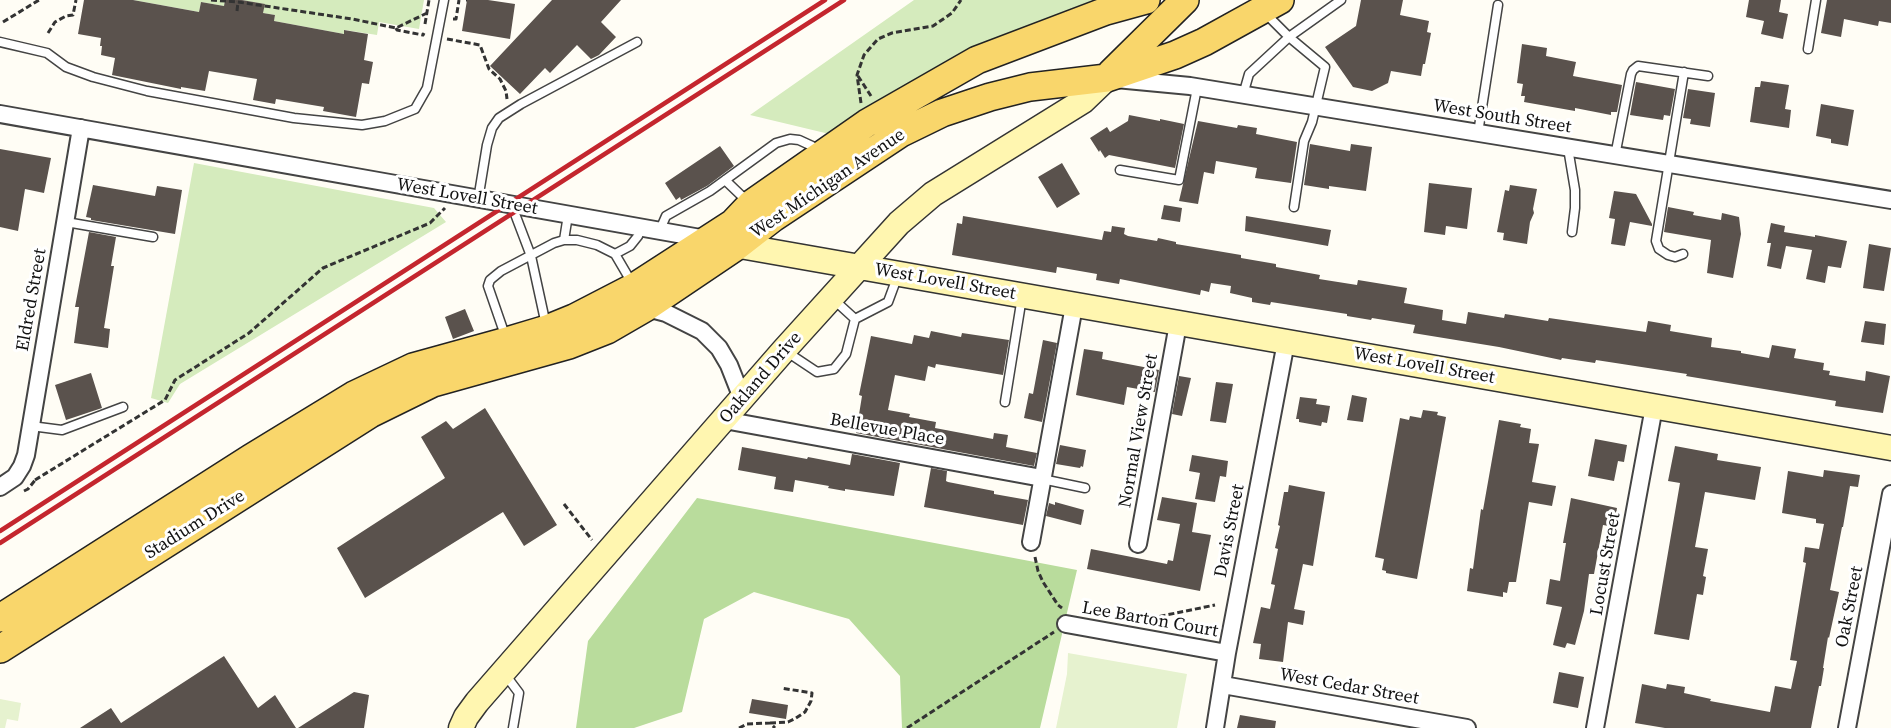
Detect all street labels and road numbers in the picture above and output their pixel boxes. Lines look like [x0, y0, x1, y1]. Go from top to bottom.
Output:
street label: West South Street [1431, 95, 1573, 139]
street label: West Michigan Avenue [747, 124, 909, 244]
street label: West Lovell Street [395, 174, 539, 220]
street label: Eldred Street [12, 247, 52, 353]
street label: West Lovell Street [873, 259, 1017, 305]
street label: Oakland Drive [715, 328, 807, 428]
street label: West Lovell Street [1352, 343, 1496, 389]
street label: Normal View Street [1115, 352, 1163, 510]
street label: Bellevue Place [828, 409, 946, 451]
street label: Davis Street [1210, 483, 1250, 579]
street label: Stadium Drive [141, 486, 249, 564]
street label: Locust Street [1586, 511, 1626, 617]
street label: Oak Street [1832, 564, 1868, 650]
street label: Lee Barton Court [1080, 597, 1220, 643]
street label: West Cedar Street [1278, 664, 1420, 710]

